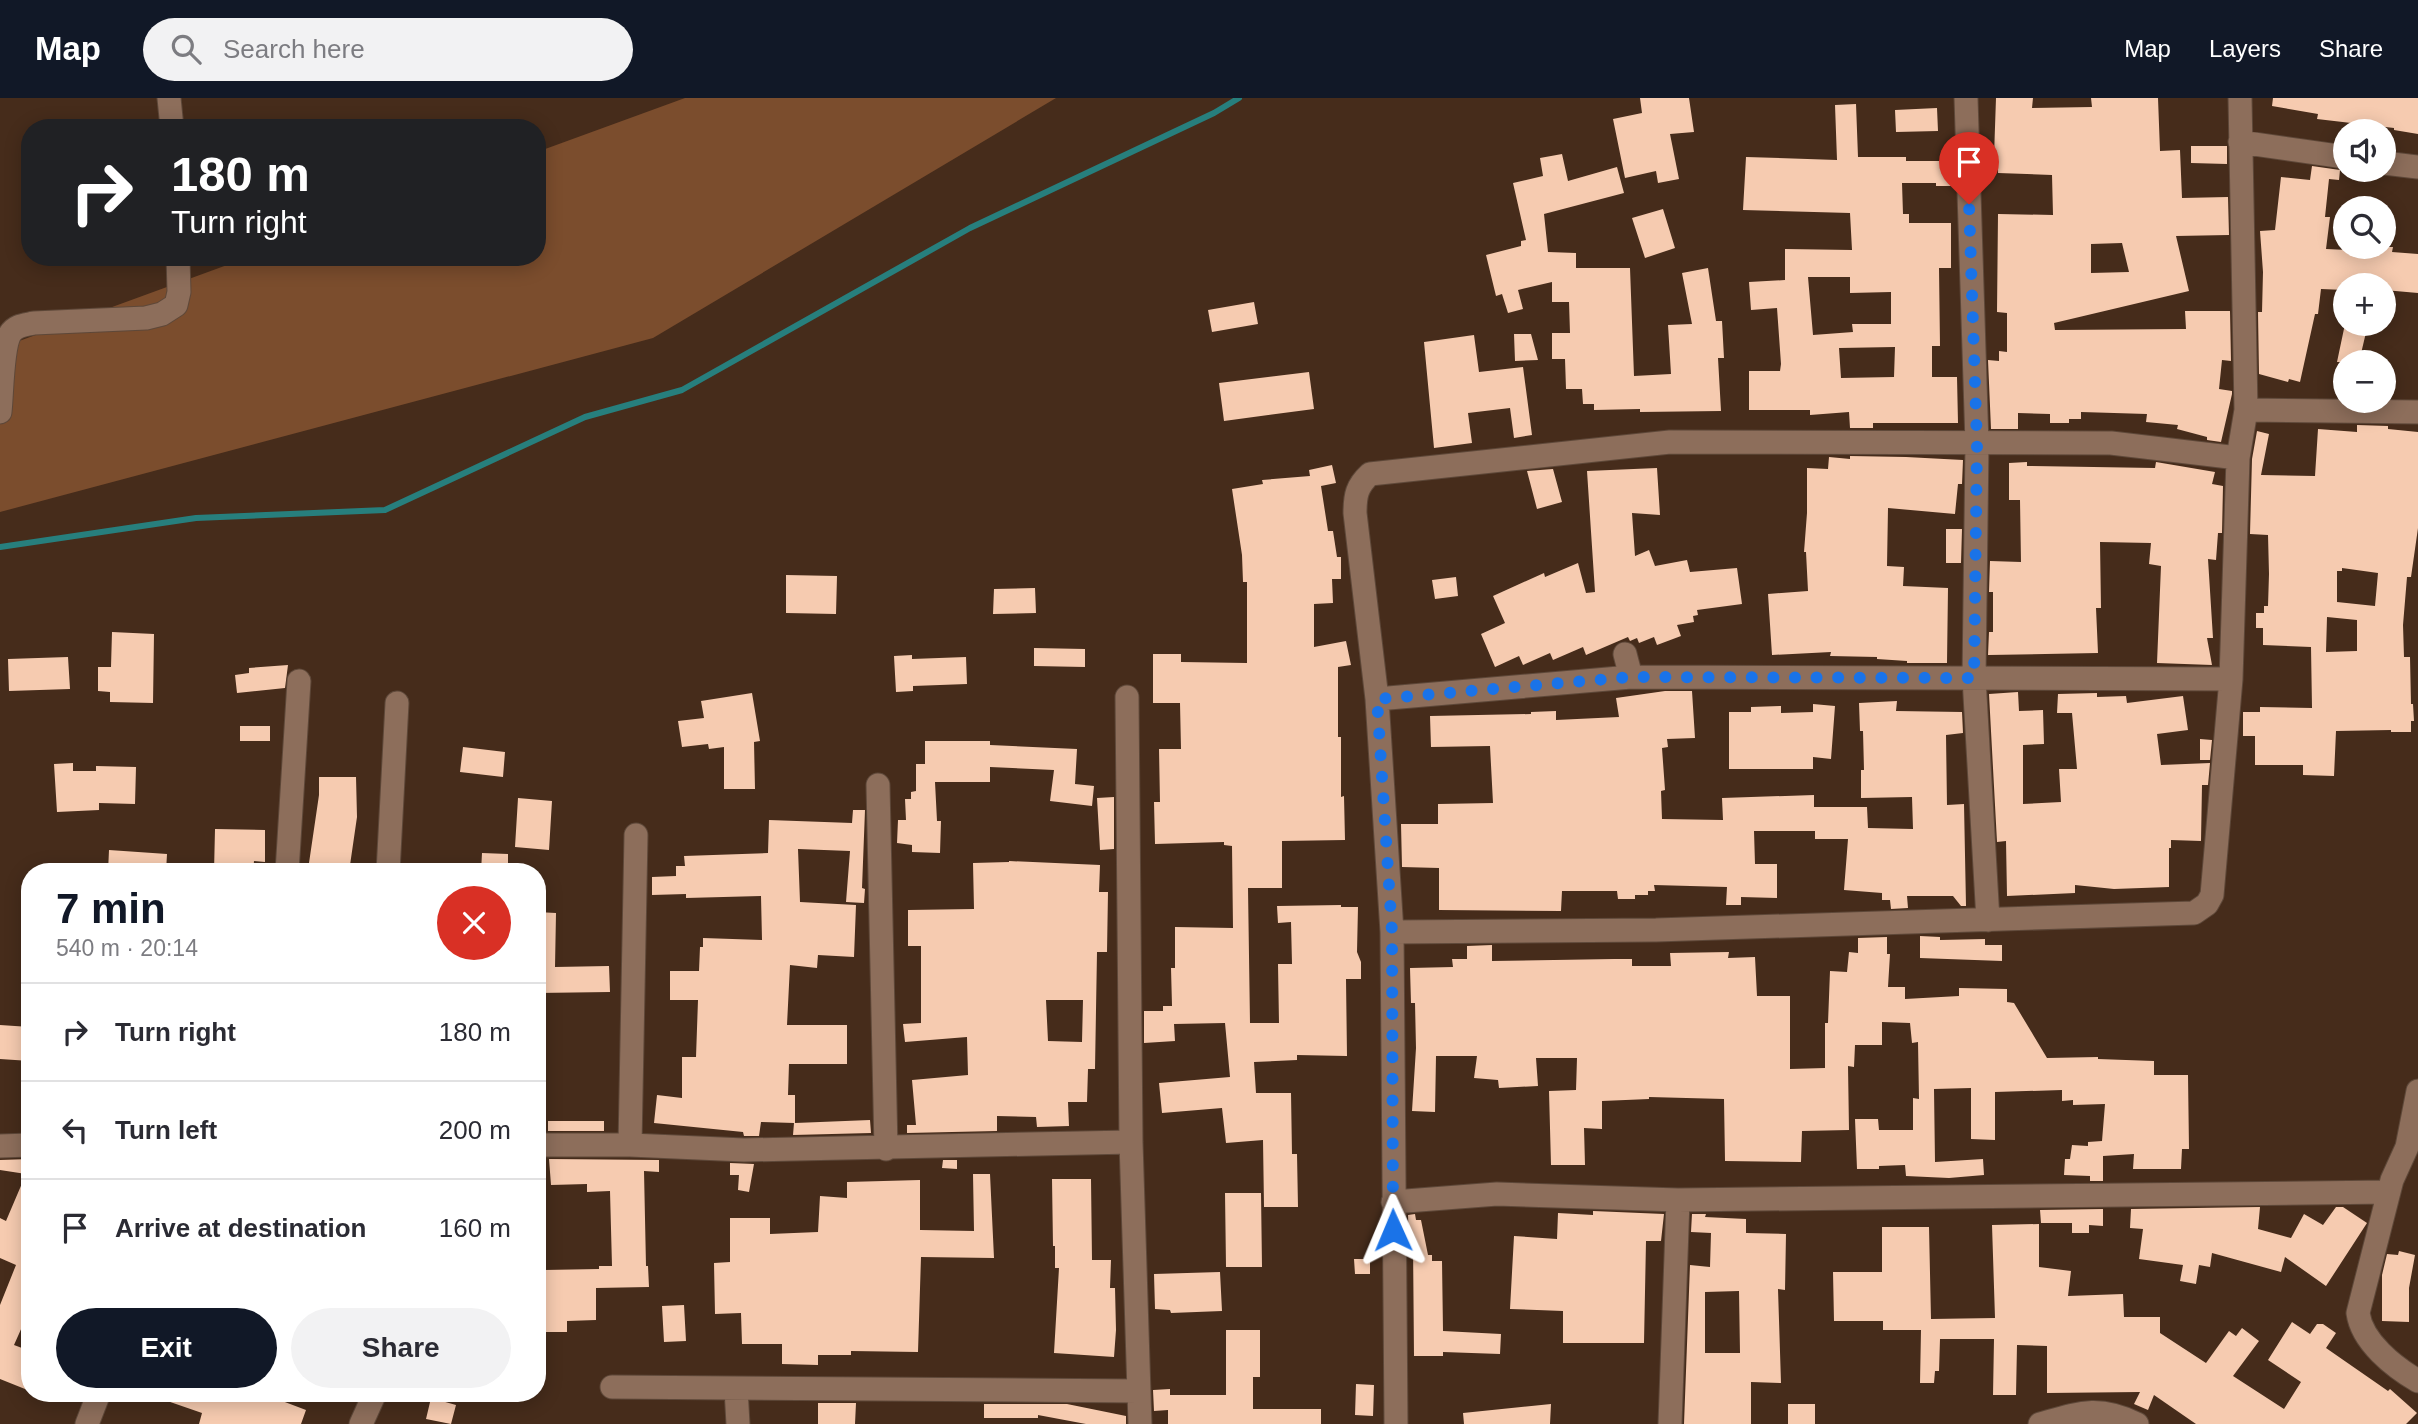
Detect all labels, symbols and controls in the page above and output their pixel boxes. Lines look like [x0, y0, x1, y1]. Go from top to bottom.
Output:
search box [143, 18, 633, 81]
text: Map [35, 30, 101, 67]
icon: search [167, 30, 205, 68]
text: Search here [223, 34, 365, 64]
text: Map [2124, 35, 2171, 62]
text: Layers [2209, 35, 2281, 62]
text: Share [2319, 35, 2383, 62]
map controls [2333, 119, 2396, 413]
button: sound [2333, 119, 2396, 182]
pin [1939, 132, 1999, 204]
icon: arrive [1950, 143, 1988, 181]
icon: right [56, 147, 147, 238]
text: 180 m [171, 147, 310, 201]
button: search [2333, 196, 2396, 259]
text: Turn right [171, 204, 307, 240]
button: + [2333, 273, 2396, 336]
button: − [2333, 350, 2396, 413]
text: 7 min [56, 885, 166, 932]
button: close [437, 886, 511, 960]
text: 540 m · 20:14 [56, 935, 198, 961]
icon: right [56, 1013, 94, 1051]
text: Turn right [115, 1017, 236, 1047]
text: 180 m [439, 1017, 511, 1047]
icon: left [56, 1111, 94, 1149]
text: Turn left [115, 1115, 217, 1145]
text: 200 m [439, 1115, 511, 1145]
position arrow [1356, 1193, 1430, 1267]
icon: arrive [56, 1209, 94, 1247]
text: Arrive at destination [115, 1213, 366, 1243]
text: 160 m [439, 1213, 511, 1243]
button: Exit [56, 1308, 277, 1388]
button: Share [291, 1308, 511, 1388]

